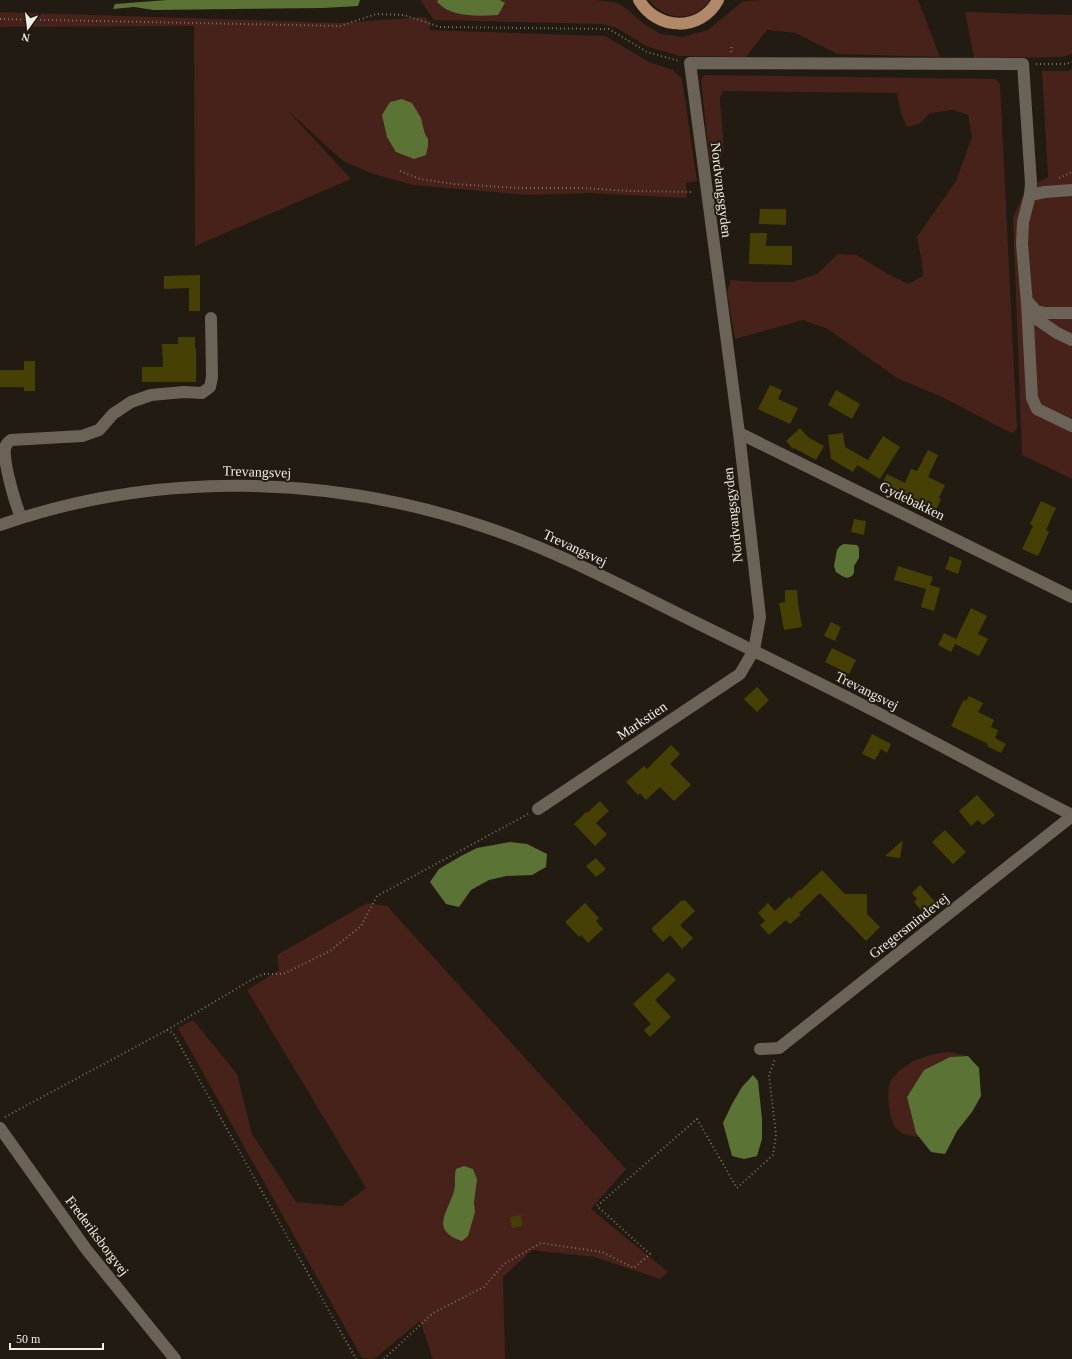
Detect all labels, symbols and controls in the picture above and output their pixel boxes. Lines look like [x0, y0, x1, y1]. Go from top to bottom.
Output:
north arrow [8, 8, 48, 48]
text: N [20, 31, 31, 44]
street label: Nordvangsgyden [708, 142, 734, 238]
street label: Trevangsvej [222, 463, 292, 481]
street label: Nordvangsgyden [721, 467, 745, 563]
street label: Gydebakken [877, 479, 947, 523]
street label: Trevangsvej [541, 527, 609, 569]
street label: Trevangsvej [833, 669, 901, 713]
street label: Markstien [614, 699, 670, 743]
street label: Gregersmindevej [866, 890, 952, 962]
street label: Frederiksborgvej [62, 1193, 132, 1279]
scale bar [10, 1325, 103, 1351]
text: 50 m [16, 1332, 41, 1346]

